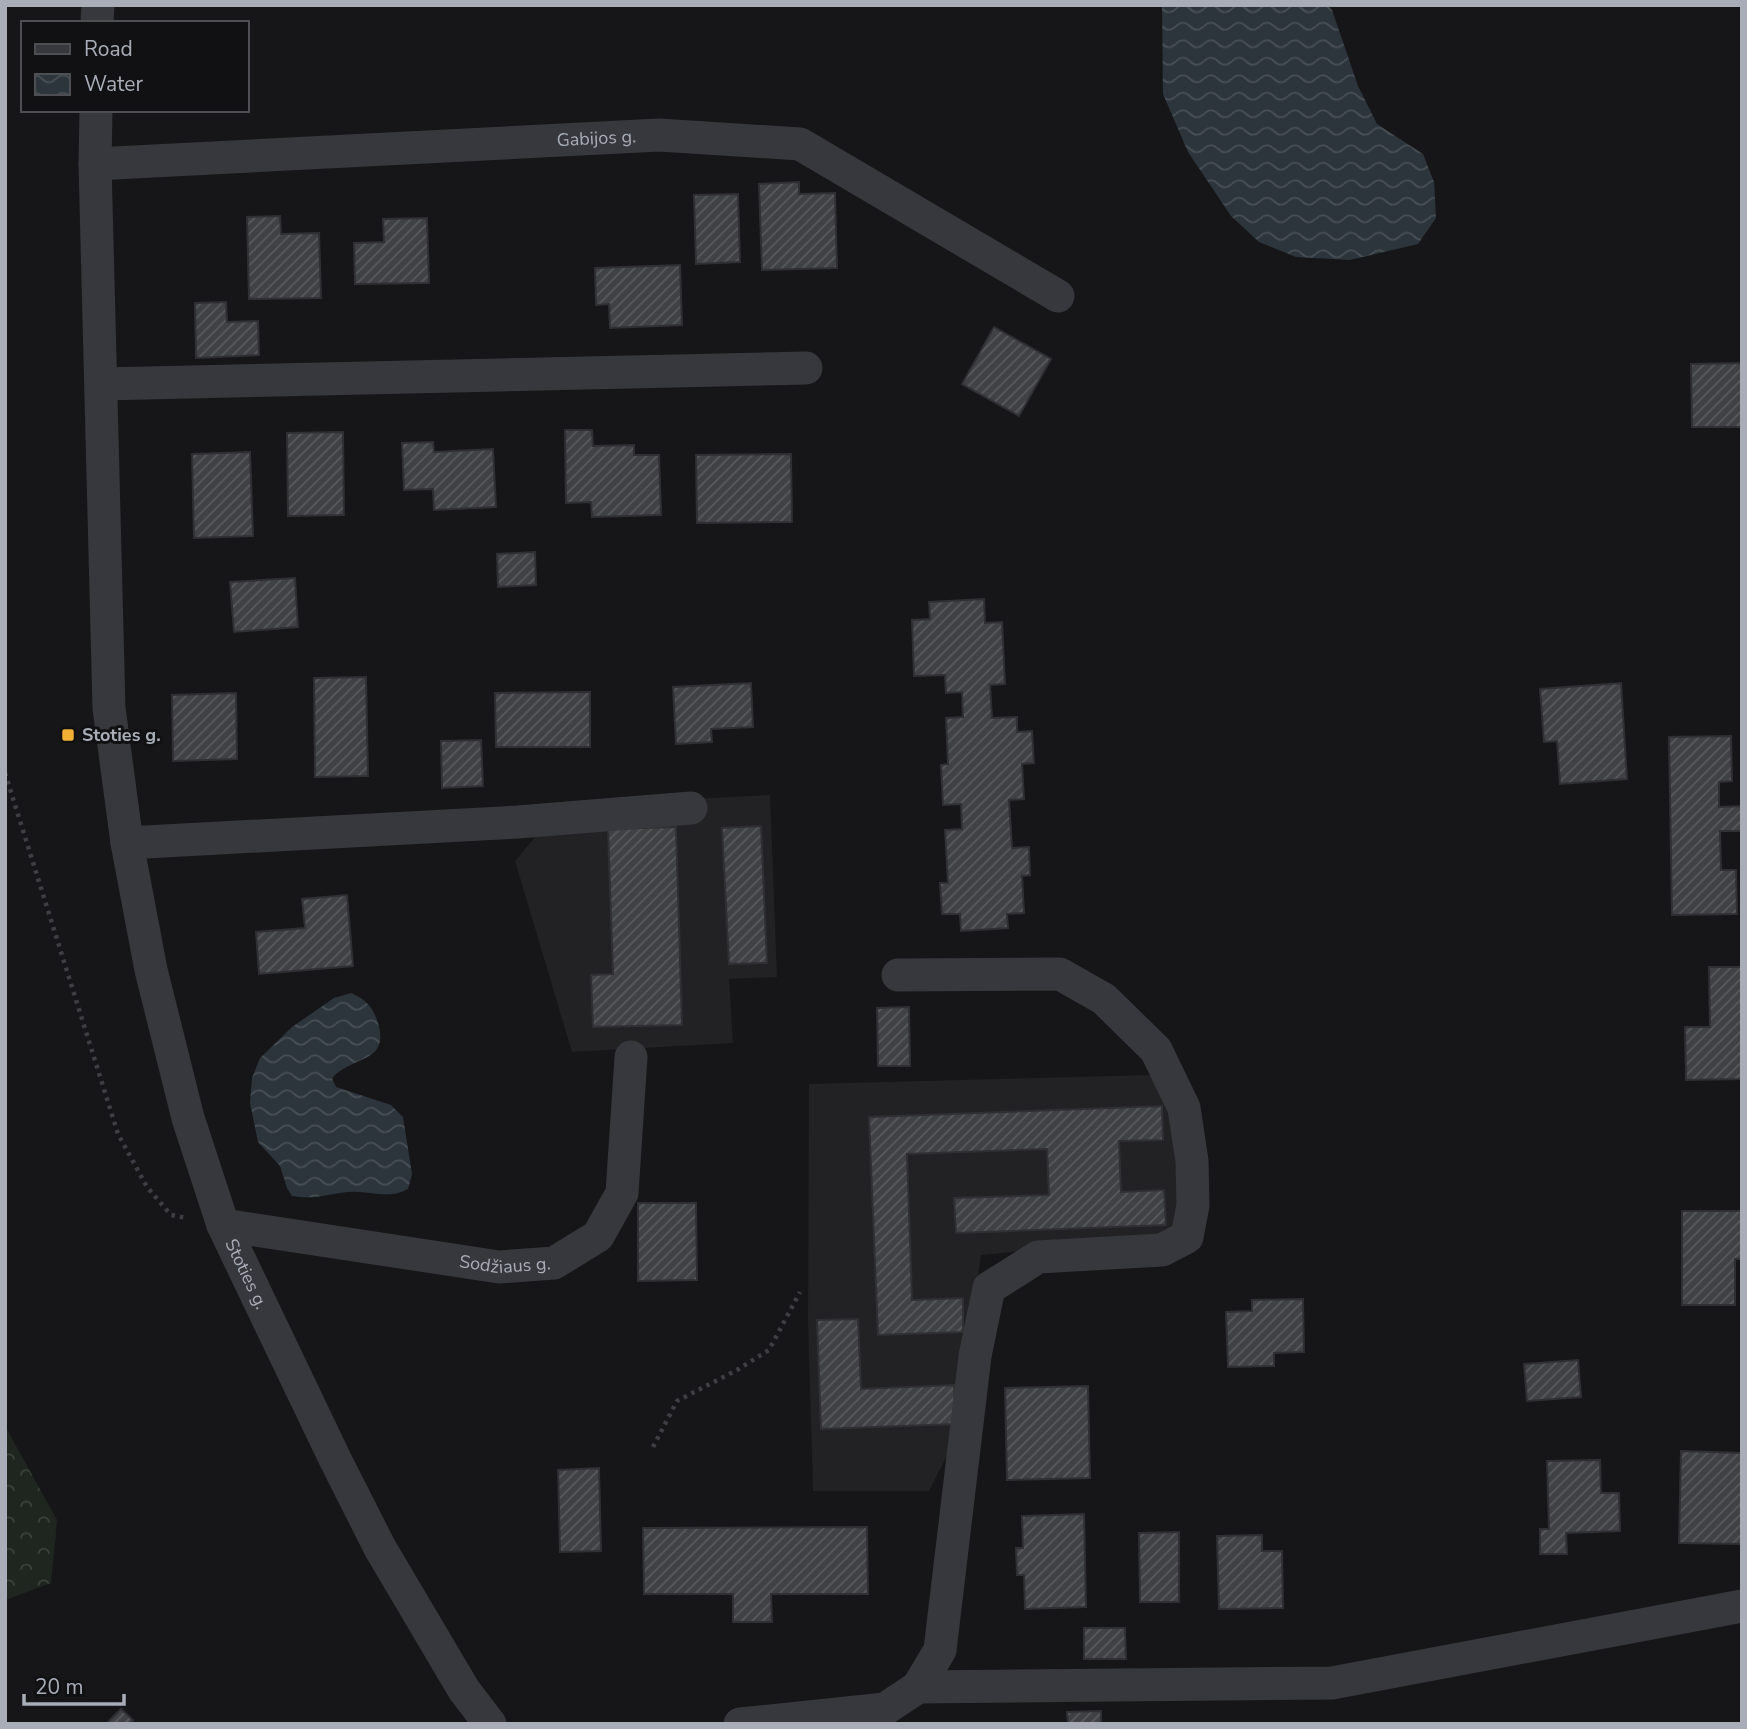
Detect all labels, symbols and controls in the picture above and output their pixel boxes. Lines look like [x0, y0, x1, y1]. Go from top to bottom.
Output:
legend [21, 21, 248, 112]
text: Road [84, 35, 133, 63]
text: Water [84, 70, 143, 98]
street label: Gabijos g. [556, 124, 637, 152]
place label: Stoties g. [82, 723, 161, 747]
marker: Stoties g. [60, 727, 76, 743]
street label: Stoties g. [219, 1235, 273, 1313]
street label: Sodžiaus g. [458, 1249, 551, 1279]
scale bar [24, 1662, 124, 1706]
text: 20 m [35, 1673, 84, 1701]

